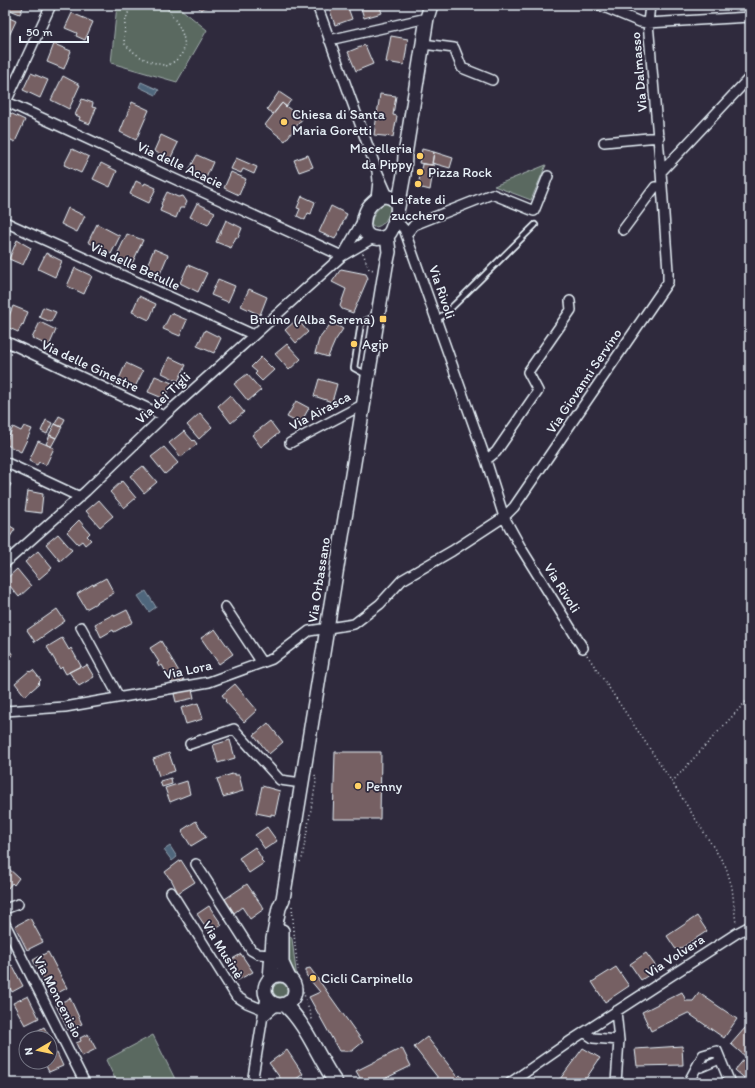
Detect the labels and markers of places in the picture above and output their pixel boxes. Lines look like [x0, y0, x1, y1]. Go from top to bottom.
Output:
place label: Chiesa di Santa Maria Goretti [292, 106, 386, 139]
marker: Chiesa di Santa Maria Goretti [279, 117, 289, 127]
place label: Macelleria da Pippy [350, 140, 412, 173]
marker: Macelleria da Pippy [415, 151, 425, 161]
place label: Pizza Rock [428, 164, 493, 181]
marker: Pizza Rock [415, 167, 425, 177]
marker: Le fate di zucchero [413, 179, 423, 189]
place label: Le fate di zucchero [390, 191, 446, 224]
place label: Bruino (Alba Serena) [250, 311, 375, 328]
marker: Bruino (Alba Serena) [378, 314, 388, 324]
place label: Agip [362, 336, 389, 353]
marker: Agip [349, 339, 359, 349]
place label: Penny [366, 778, 403, 795]
marker: Penny [353, 781, 363, 791]
place label: Cicli Carpinello [321, 970, 413, 987]
marker: Cicli Carpinello [308, 973, 318, 983]

